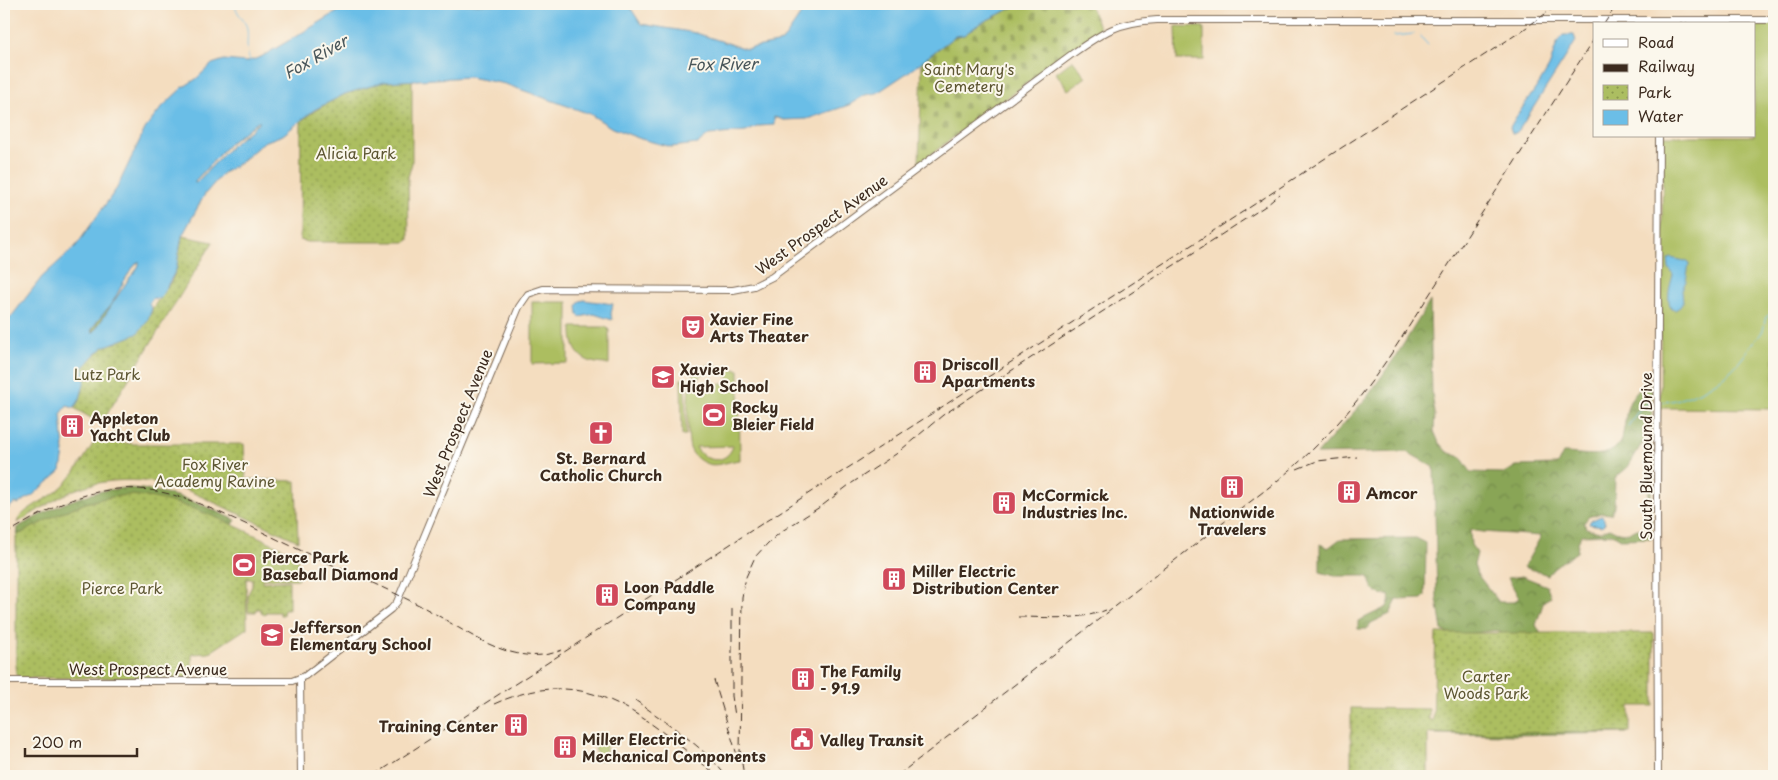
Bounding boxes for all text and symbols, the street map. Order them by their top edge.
legend [1593,22,1756,138]
water label: Fox River [278,27,354,84]
text: Road [1638,30,1674,53]
water label: Fox River [686,50,760,76]
text: Railway [1638,54,1695,77]
park label: Saint Mary's Cemetery [924,57,1015,97]
text: Park [1638,80,1672,103]
text: Water [1638,104,1683,127]
park label: Alicia Park [316,141,396,164]
street label: West Prospect Avenue [750,168,892,280]
place label: Xavier Fine Arts Theater [709,307,809,347]
theatre icon: Xavier Fine Arts Theater [680,314,706,340]
street label: West Prospect Avenue [417,345,497,501]
place label: Driscoll Apartments [942,352,1035,392]
place label: Xavier High School [680,357,769,397]
building icon: Driscoll Apartments [912,359,938,385]
park label: Lutz Park [74,362,140,385]
school or university icon: Xavier High School [650,364,676,390]
street label: South Bluemound Drive [1634,372,1657,540]
place label: Rocky Bleier Field [732,395,814,435]
sports icon: Rocky Bleier Field [701,402,727,428]
place label: Appleton Yacht Club [90,406,171,446]
building icon: Appleton Yacht Club [59,413,85,439]
church icon: St. Bernard Catholic Church [588,420,614,446]
place label: St. Bernard Catholic Church [540,446,662,486]
park label: Fox River Academy Ravine [155,452,275,492]
building icon: Nationwide Travelers [1219,474,1245,500]
building icon: Amcor [1336,479,1362,505]
place label: Amcor [1366,481,1418,504]
place label: McCormick Industries Inc. [1022,483,1128,523]
building icon: McCormick Industries Inc. [991,490,1017,516]
place label: Nationwide Travelers [1189,500,1275,540]
place label: Pierce Park Baseball Diamond [262,545,398,585]
sports icon: Pierce Park Baseball Diamond [231,552,257,578]
place label: Miller Electric Distribution Center [912,559,1059,599]
building icon: Miller Electric Distribution Center [881,566,907,592]
place label: Loon Paddle Company [624,575,715,615]
park label: Pierce Park [81,576,163,599]
building icon: Loon Paddle Company [594,582,620,608]
place label: Jefferson Elementary School [290,615,431,655]
school or university icon: Jefferson Elementary School [259,622,285,648]
street label: West Prospect Avenue [69,657,227,680]
place label: The Family - 91.9 [820,659,902,699]
park label: Carter Woods Park [1443,664,1529,704]
building icon: The Family - 91.9 [790,666,816,692]
building icon: Training Center [503,712,529,738]
place label: Training Center [379,714,498,737]
scale bar [25,725,138,757]
public building icon: Valley Transit [789,726,815,752]
place label: Miller Electric Mechanical Components [582,727,766,767]
place label: Valley Transit [820,728,924,751]
text: 200 m [32,730,82,753]
building icon: Miller Electric Mechanical Components [552,734,578,760]

